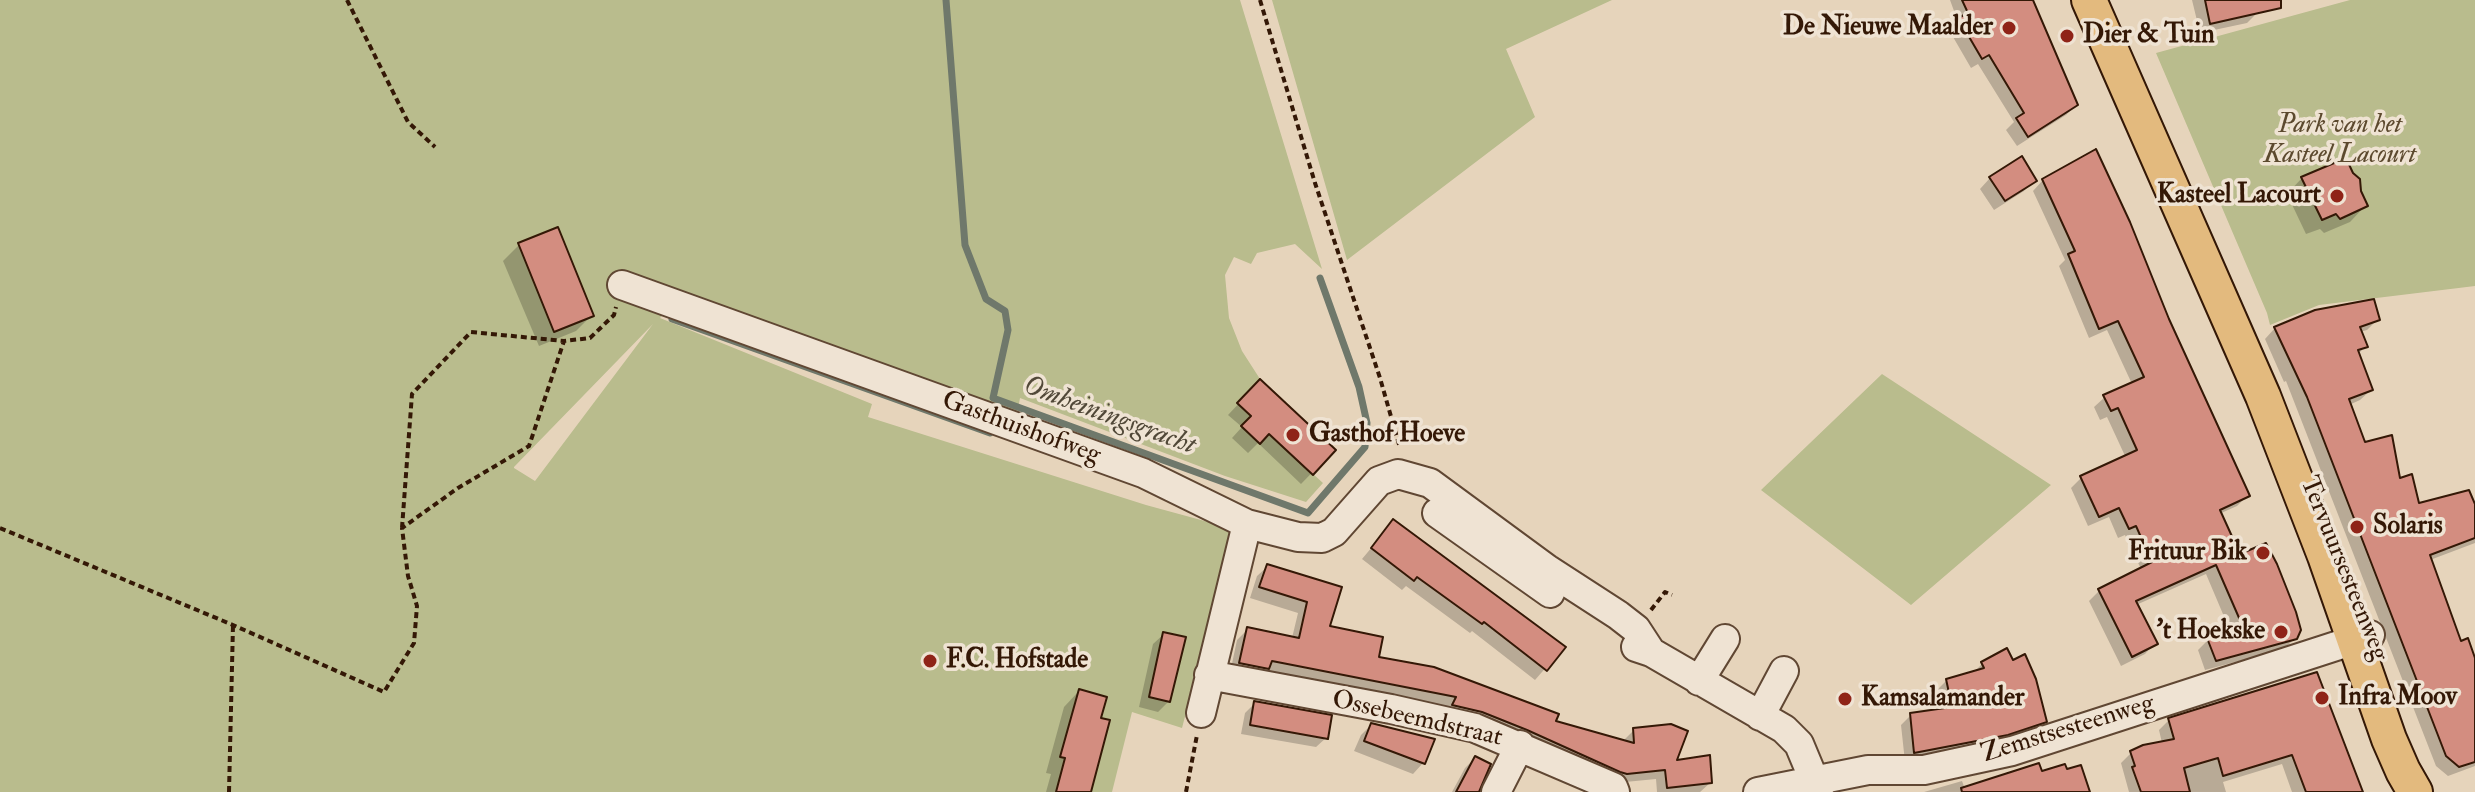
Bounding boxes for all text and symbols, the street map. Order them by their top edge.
place label: De Nieuwe Maalder [1783,12,1993,44]
marker: De Nieuwe Maalder [2000,19,2018,37]
place label: Dier & Tuin [2083,20,2215,52]
marker: Dier & Tuin [2058,27,2076,45]
park label: Park van het Kasteel Lacourt [2264,110,2416,172]
place label: Kasteel Lacourt [2157,180,2321,212]
marker: Kasteel Lacourt [2328,187,2346,205]
water label: Omheiningsgracht [1018,370,1200,464]
street label: Gasthuishofweg [937,386,1105,472]
place label: Gasthof Hoeve [1309,419,1465,451]
marker: Gasthof Hoeve [1284,426,1302,444]
street label: Tervuursesteenweg [2292,472,2394,666]
place label: Solaris [2373,511,2443,543]
marker: Solaris [2348,518,2366,536]
place label: Frituur Bik [2128,537,2247,569]
marker: Frituur Bik [2254,544,2272,562]
place label: 't Hoekske [2156,616,2265,648]
marker: 't Hoekske [2272,623,2290,641]
place label: F.C. Hofstade [946,645,1088,677]
marker: F.C. Hofstade [921,652,939,670]
place label: Infra Moov [2338,682,2457,714]
place label: Kamsalamander [1861,683,2025,715]
street label: Ossebeemdstraat [1329,685,1505,755]
street label: Zemstsesteenweg [1978,689,2158,771]
marker: Infra Moov [2313,689,2331,707]
marker: Kamsalamander [1836,690,1854,708]

